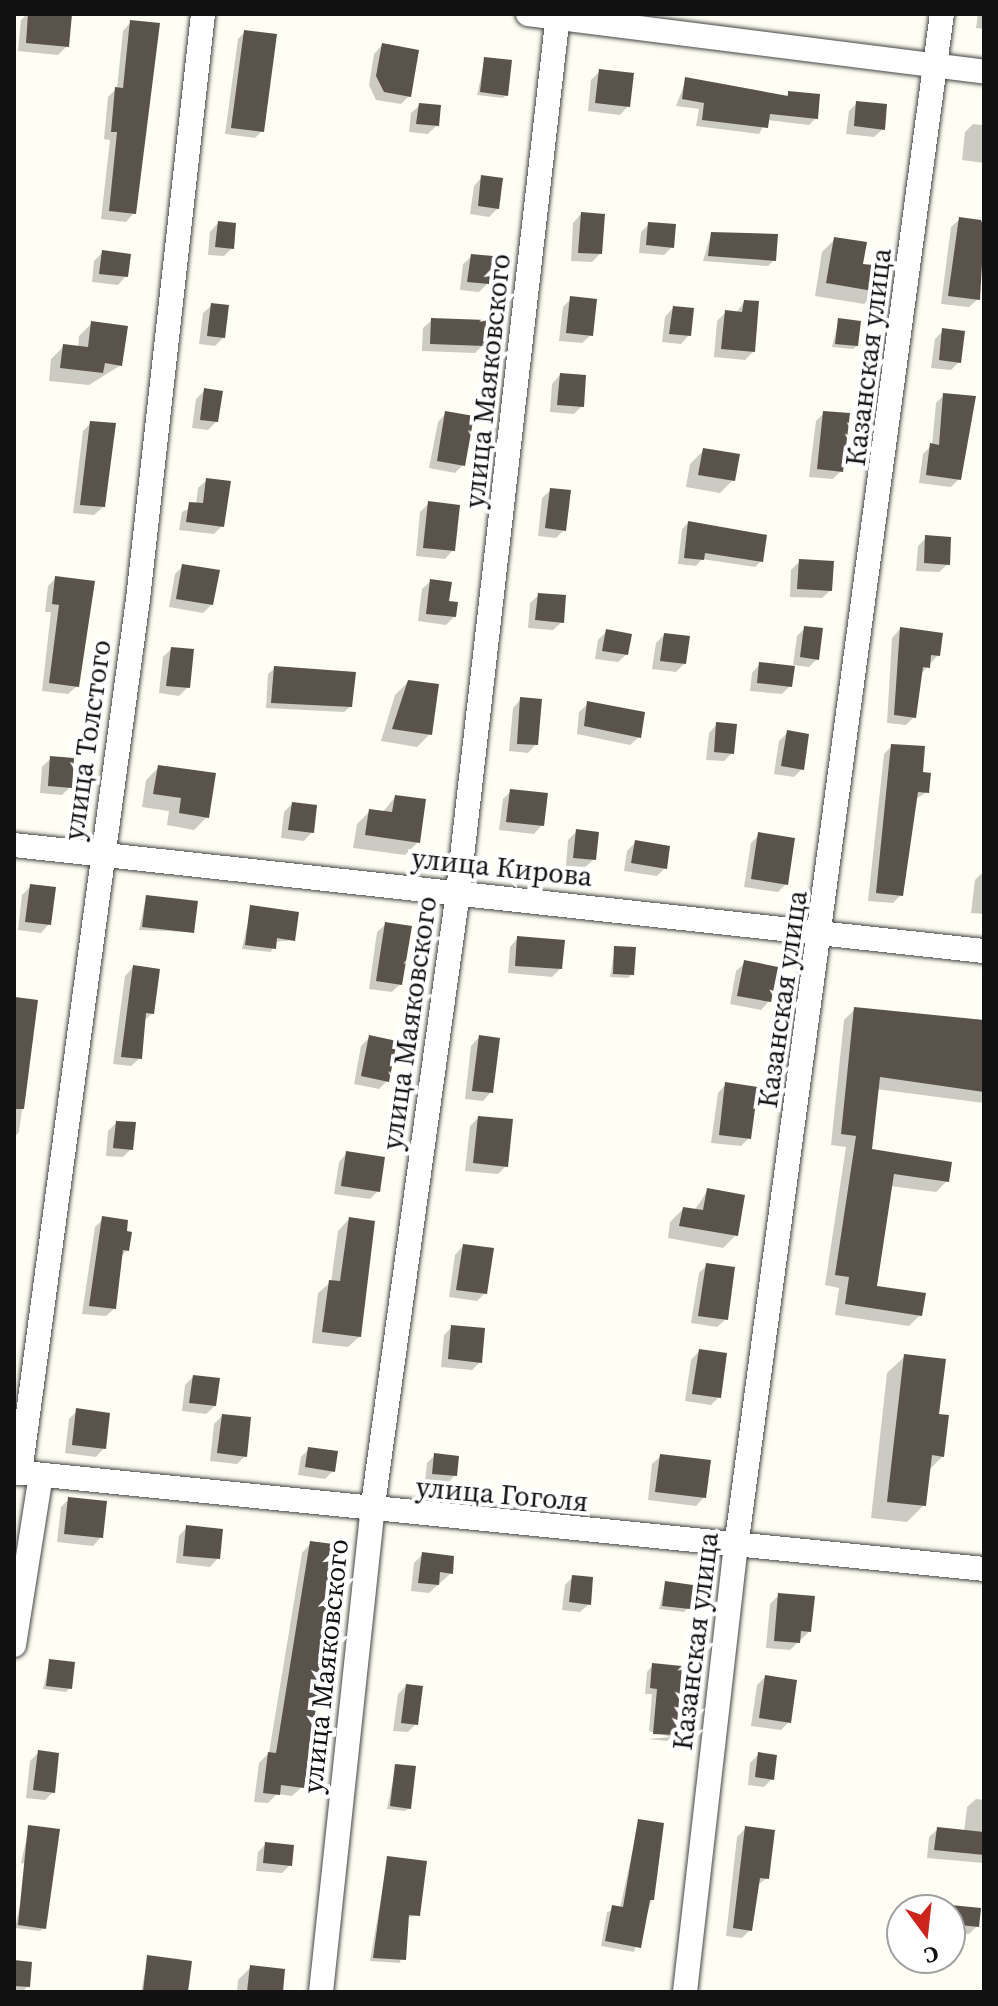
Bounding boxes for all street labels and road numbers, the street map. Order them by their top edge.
street label: Казанская улица [838,246,898,468]
street label: улица Маяковского [457,252,517,510]
street label: улица Толстого [56,637,118,843]
street label: улица Кирова [410,841,594,893]
street label: Казанская улица [750,888,814,1110]
street label: улица Маяковского [375,894,443,1152]
street label: улица Гоголя [414,1470,590,1518]
street label: Казанская улица [665,1530,725,1752]
street label: улица Маяковского [295,1537,355,1795]

